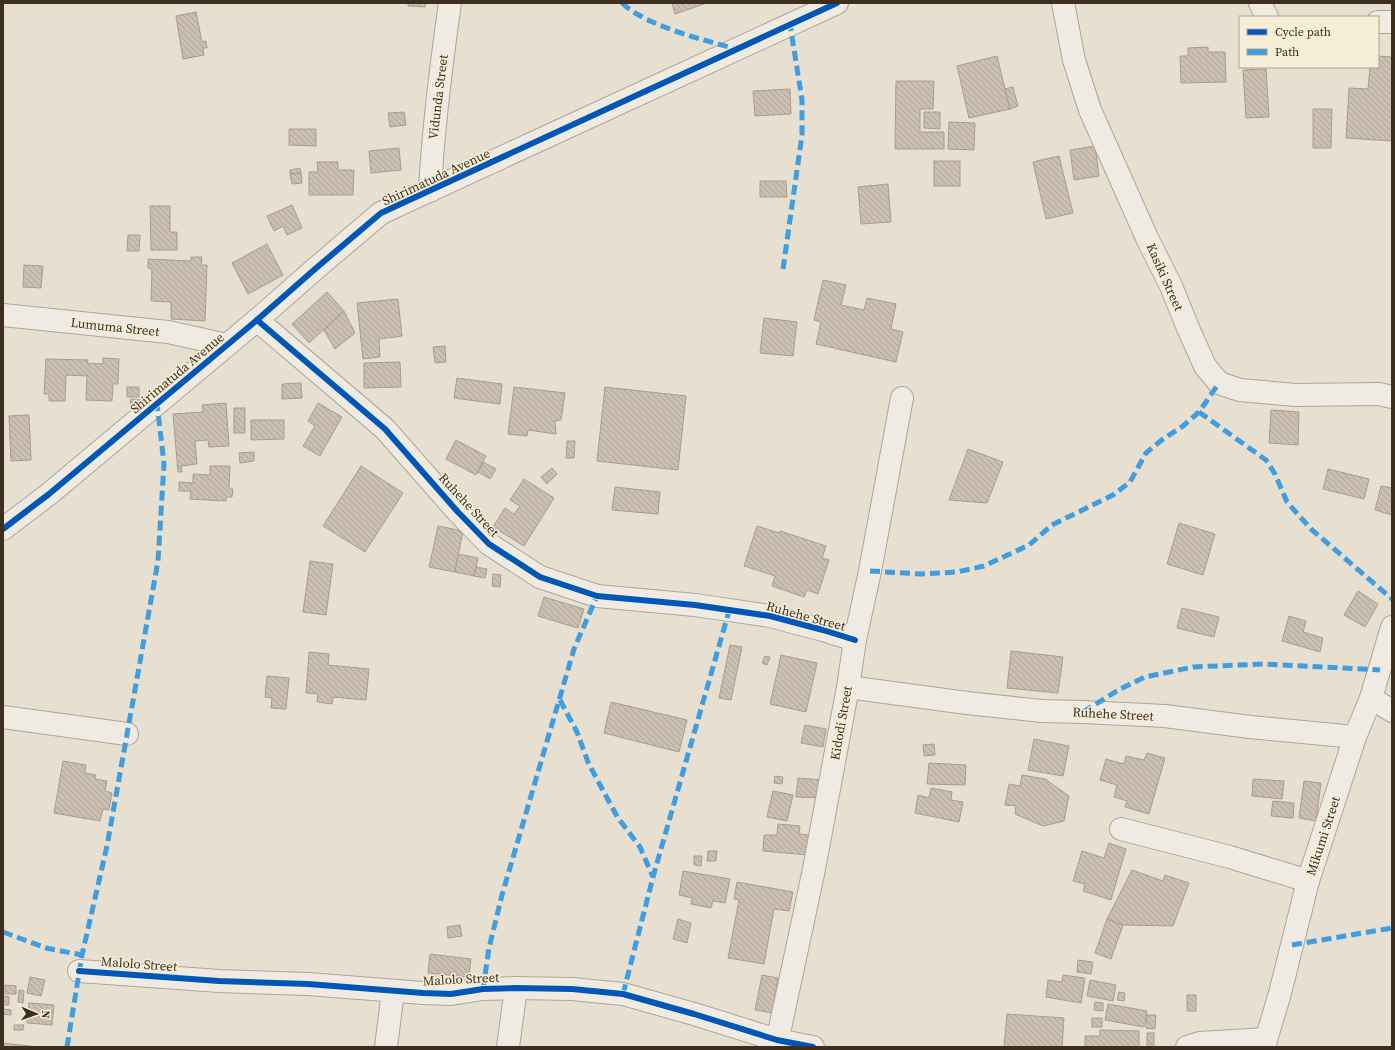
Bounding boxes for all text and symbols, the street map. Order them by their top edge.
legend [1239,16,1379,68]
text: Cycle path [1275,24,1331,40]
text: Path [1275,44,1299,60]
street label: Vidunda Street [424,53,452,140]
street label: Shirimatuda Avenue [379,144,493,209]
street label: Kasiki Street [1143,241,1188,314]
street label: Lumuma Street [70,314,161,340]
street label: Shirimatuda Avenue [127,329,228,417]
street label: Ruhehe Street [435,469,503,541]
street label: Ruhehe Street [765,597,848,635]
street label: Kidodi Street [826,684,856,761]
street label: Ruhehe Street [1072,703,1155,725]
street label: Mikumi Street [1302,793,1344,878]
street label: Malolo Street [100,953,179,975]
street label: Malolo Street [422,968,500,989]
north arrow [16,994,56,1034]
text: N [38,1010,53,1019]

